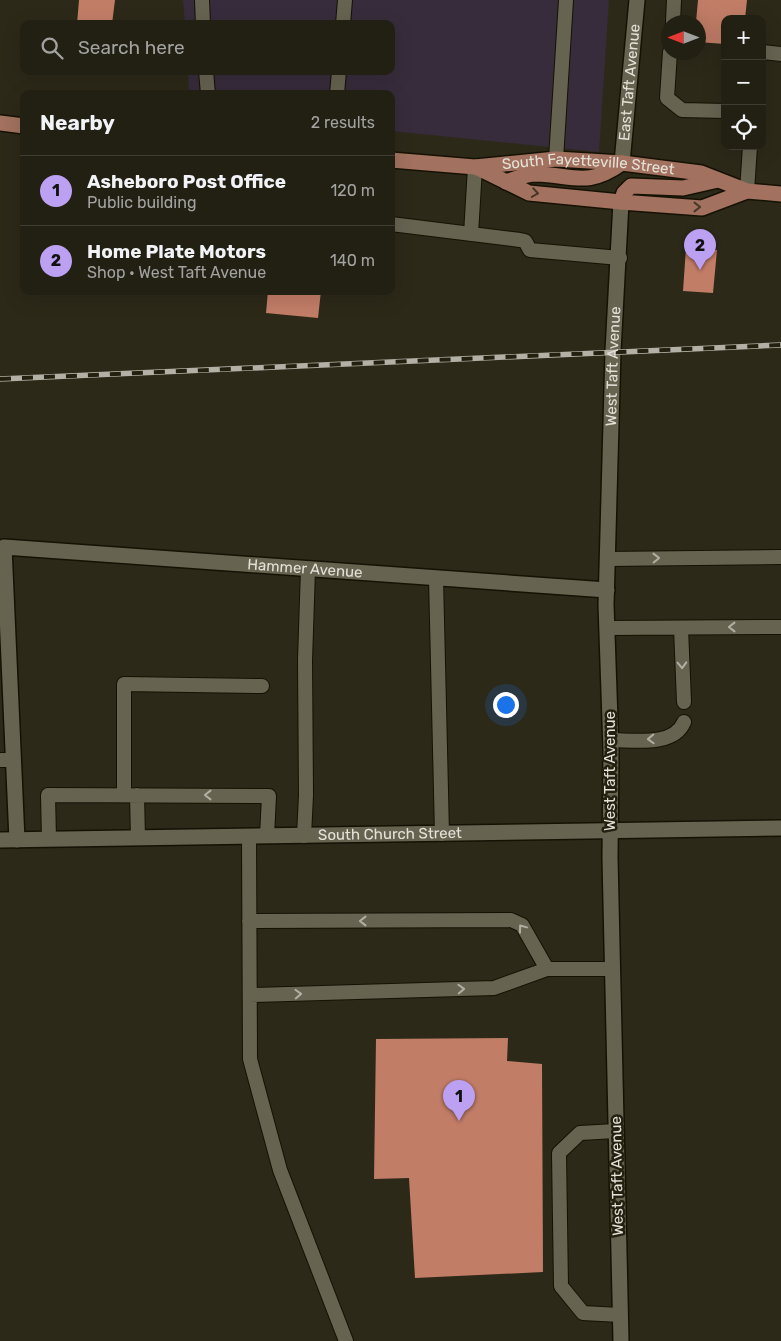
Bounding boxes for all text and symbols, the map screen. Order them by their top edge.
north arrow [661,15,706,60]
map controls [721,15,766,150]
button: + [721,15,766,60]
search box [20,20,395,75]
street label: East Taft Avenue [615,23,644,142]
icon: search [38,34,66,62]
text: Search here [78,36,185,59]
button: − [721,60,766,105]
button: locate [721,105,766,150]
text: Nearby [40,110,115,135]
text: 2 results [311,113,375,132]
street label: South Fayetteville Street [501,150,676,179]
text: Asheboro Post Office [87,170,286,193]
text: 1 [52,181,60,200]
text: 120 m [330,181,375,200]
one-way arrow [531,188,540,198]
text: Public building [87,193,197,212]
one-way arrow [694,202,701,212]
pin: 2 [684,229,716,270]
text: Home Plate Motors [87,240,266,263]
text: 2 [51,251,61,270]
text: 140 m [330,251,375,270]
text: Shop · West Taft Avenue [87,263,266,282]
street label: West Taft Avenue [602,306,624,427]
one-way arrow [652,553,660,563]
street label: Hammer Avenue [247,555,363,582]
one-way arrow [728,622,736,632]
one-way arrow [677,661,687,669]
your location [493,692,519,718]
street label: West Taft Avenue [601,711,619,831]
one-way arrow [647,733,655,744]
one-way arrow [203,790,211,800]
street label: South Church Street [318,824,462,844]
one-way arrow [359,916,366,926]
one-way arrow [519,924,528,934]
one-way arrow [458,984,465,994]
one-way arrow [295,988,303,999]
pin: 1 [443,1080,475,1121]
street label: West Taft Avenue [607,1116,627,1236]

